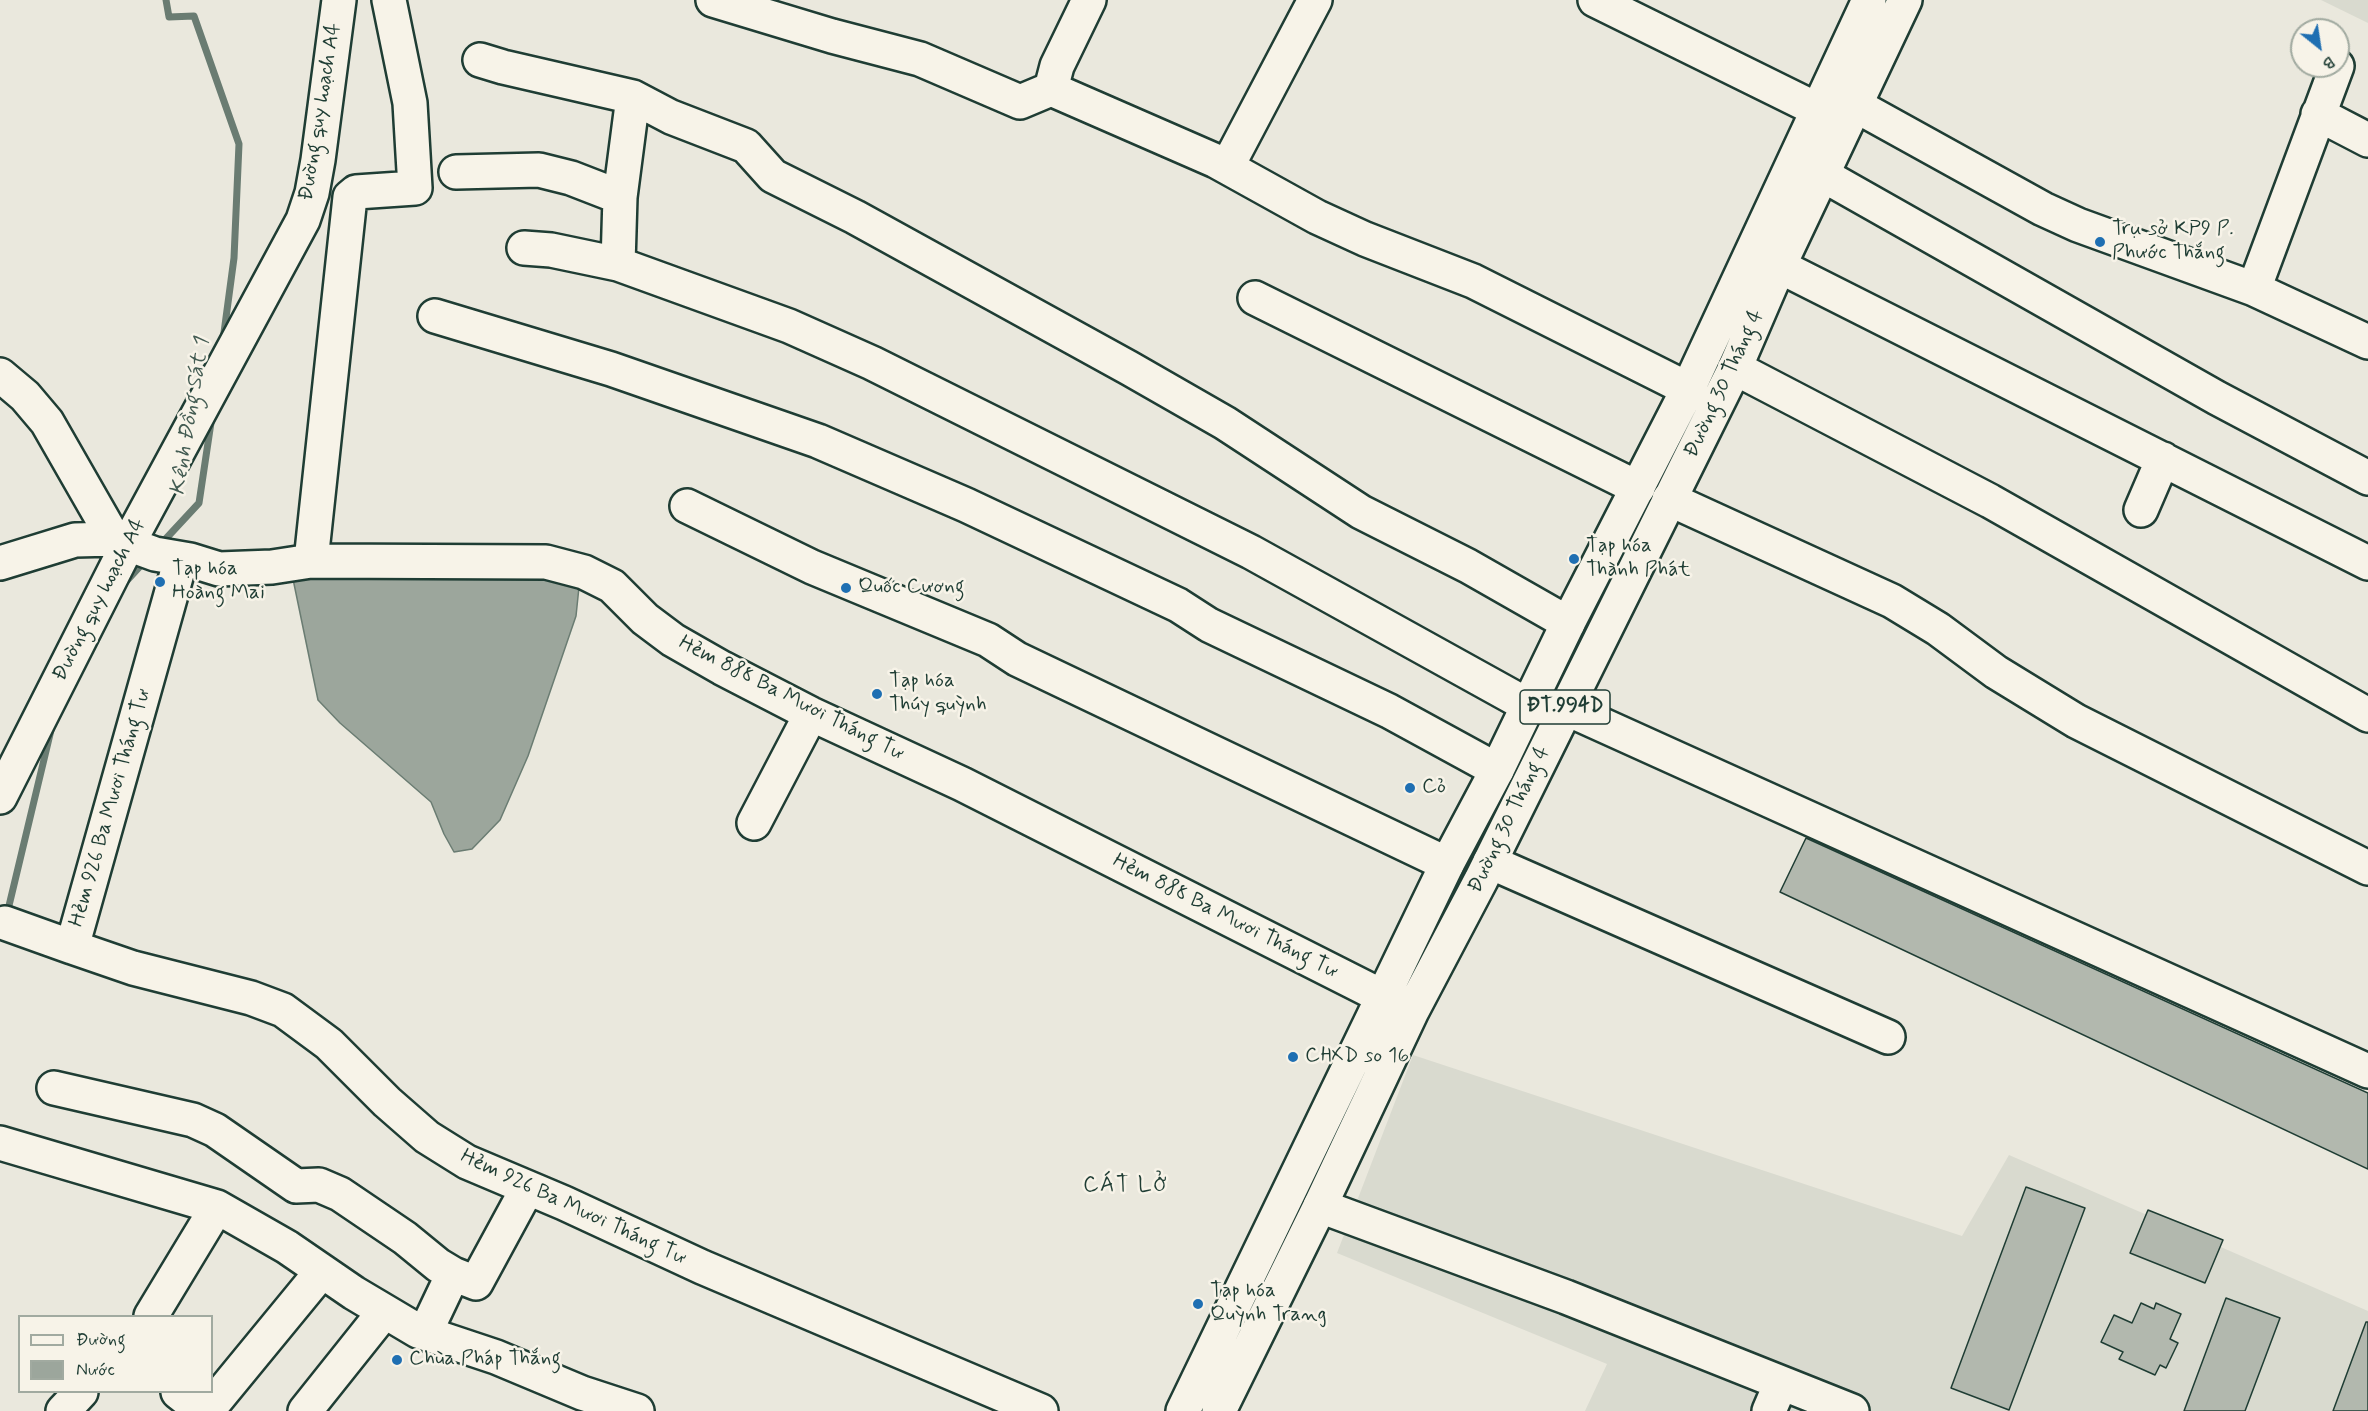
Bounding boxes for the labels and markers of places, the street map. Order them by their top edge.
place label: Trụ sở KP9 P. Phước Thắng [2112,217,2234,267]
marker: Trụ sở KP9 P. Phước Thắng [2093,235,2107,249]
place label: Tạp hóa Thành Phát [1586,534,1690,584]
marker: Tạp hóa Thành Phát [1567,552,1581,566]
place label: Tạp hóa Hoàng Mai [172,557,265,607]
marker: Tạp hóa Hoàng Mai [153,575,167,589]
place label: Quốc Cương [858,575,965,601]
marker: Quốc Cương [839,581,853,595]
place label: Tạp hóa Thúy quỳnh [889,669,987,719]
marker: Tạp hóa Thúy quỳnh [870,687,884,701]
place label: Cỏ [1422,775,1446,801]
marker: Cỏ [1403,781,1417,795]
place label: CHXD so 16 [1305,1044,1409,1070]
marker: CHXD so 16 [1286,1050,1300,1064]
place label: Tạp hóa Quỳnh Trang [1210,1279,1327,1329]
marker: Tạp hóa Quỳnh Trang [1191,1297,1205,1311]
place label: Chùa Pháp Thắng [409,1347,561,1373]
marker: Chùa Pháp Thắng [390,1353,404,1367]

